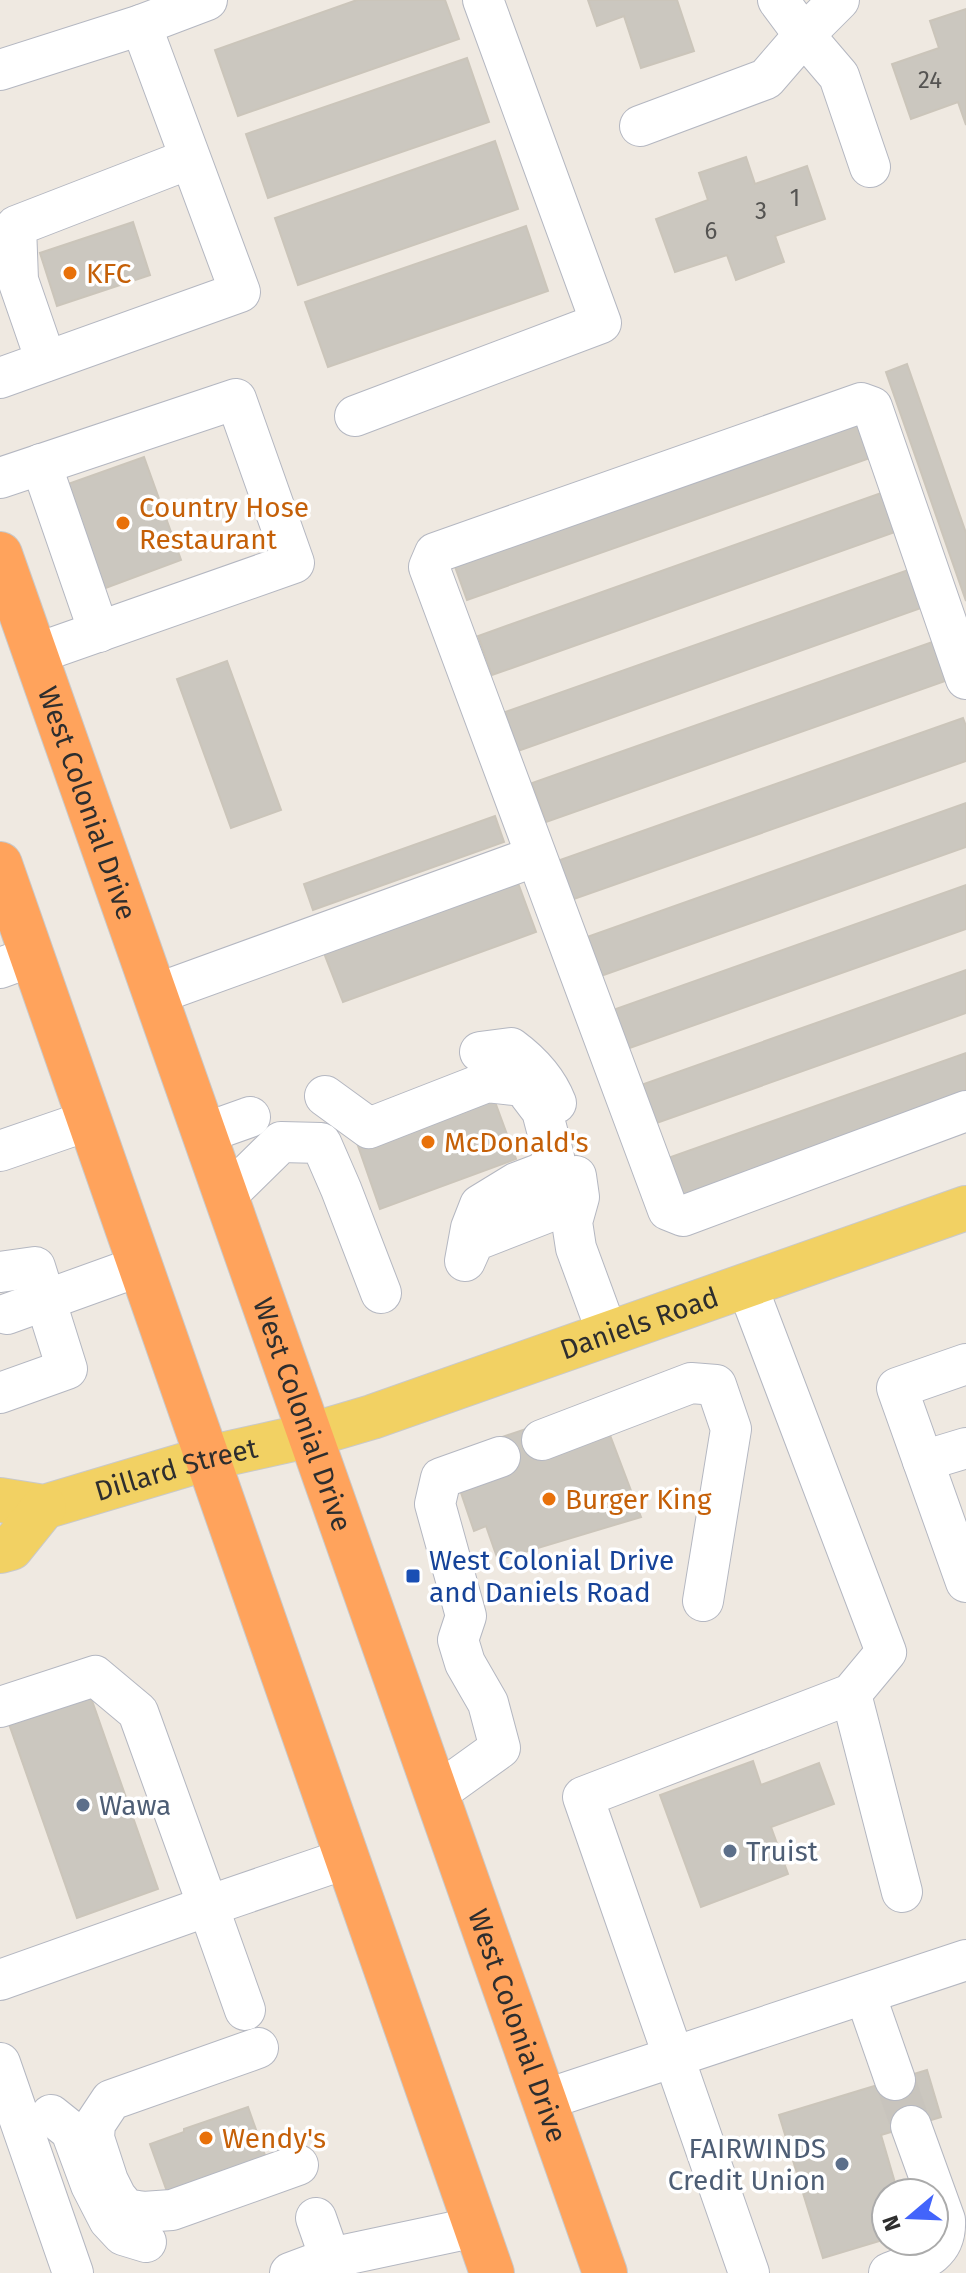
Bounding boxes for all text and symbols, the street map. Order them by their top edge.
house number: 24 [918,66,942,94]
house number: 1 [790,184,800,212]
house number: 3 [755,197,767,225]
house number: 6 [705,217,717,245]
place label: KFC [86,257,132,290]
marker: KFC [61,264,79,282]
place label: Country Hose Restaurant [139,491,309,556]
marker: Country Hose Restaurant [114,514,132,532]
street label: West Colonial Drive [31,682,144,924]
place label: McDonald's [444,1126,589,1159]
marker: McDonald's [419,1133,437,1151]
street label: Daniels Road [555,1280,723,1366]
street label: West Colonial Drive [246,1293,359,1535]
street label: Dillard Street [91,1431,261,1507]
place label: Burger King [565,1483,712,1516]
marker: Burger King [540,1490,558,1508]
place label: West Colonial Drive and Daniels Road [429,1544,674,1609]
marker: West Colonial Drive and Daniels Road [404,1567,422,1585]
place label: Wawa [99,1789,171,1822]
marker: Wawa [74,1796,92,1814]
place label: Truist [746,1835,819,1868]
marker: Truist [721,1842,739,1860]
street label: West Colonial Drive [462,1904,574,2147]
place label: Wendy's [222,2122,326,2155]
marker: Wendy's [197,2129,215,2147]
place label: FAIRWINDS Credit Union [668,2132,826,2197]
marker: FAIRWINDS Credit Union [833,2155,851,2173]
north arrow [870,2177,950,2257]
text: N [876,2212,907,2235]

